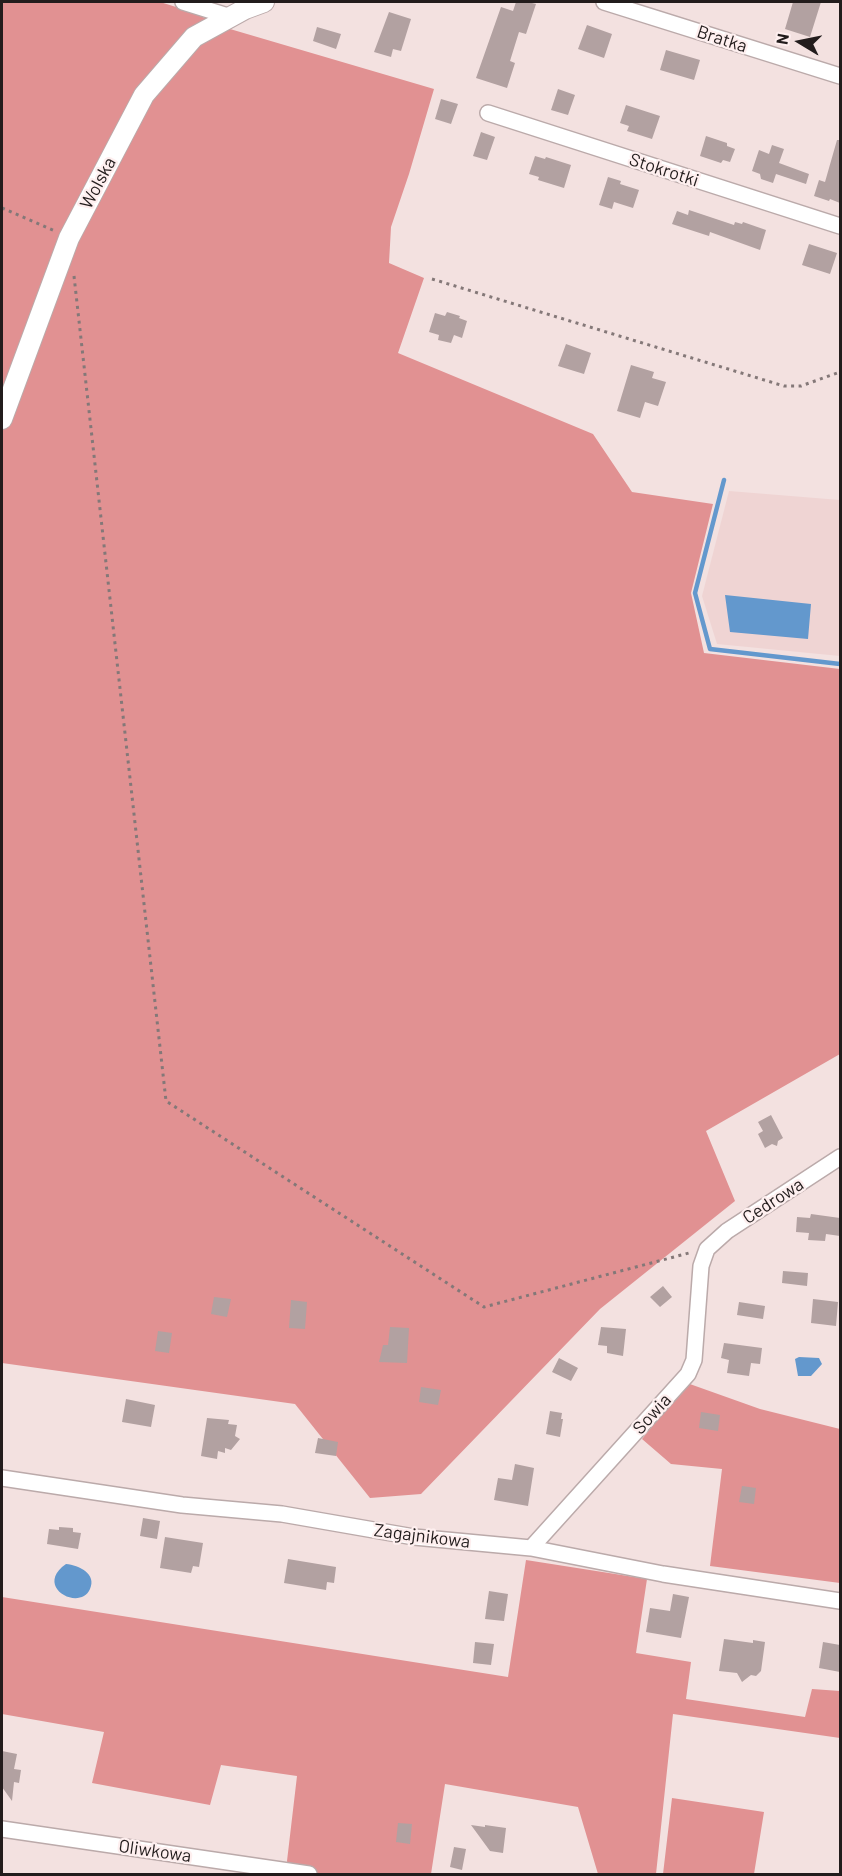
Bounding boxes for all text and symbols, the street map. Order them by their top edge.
north arrow [770,12,830,72]
street label: Bratka [694,21,750,57]
text: N [772,32,792,46]
street label: Stokrotki [626,149,702,191]
street label: Wolska [75,153,121,213]
street label: Cedrowa [739,1173,807,1229]
street label: Sowia [628,1389,676,1439]
street label: Zagajnikowa [373,1519,471,1553]
street label: Oliwkowa [117,1835,193,1867]

